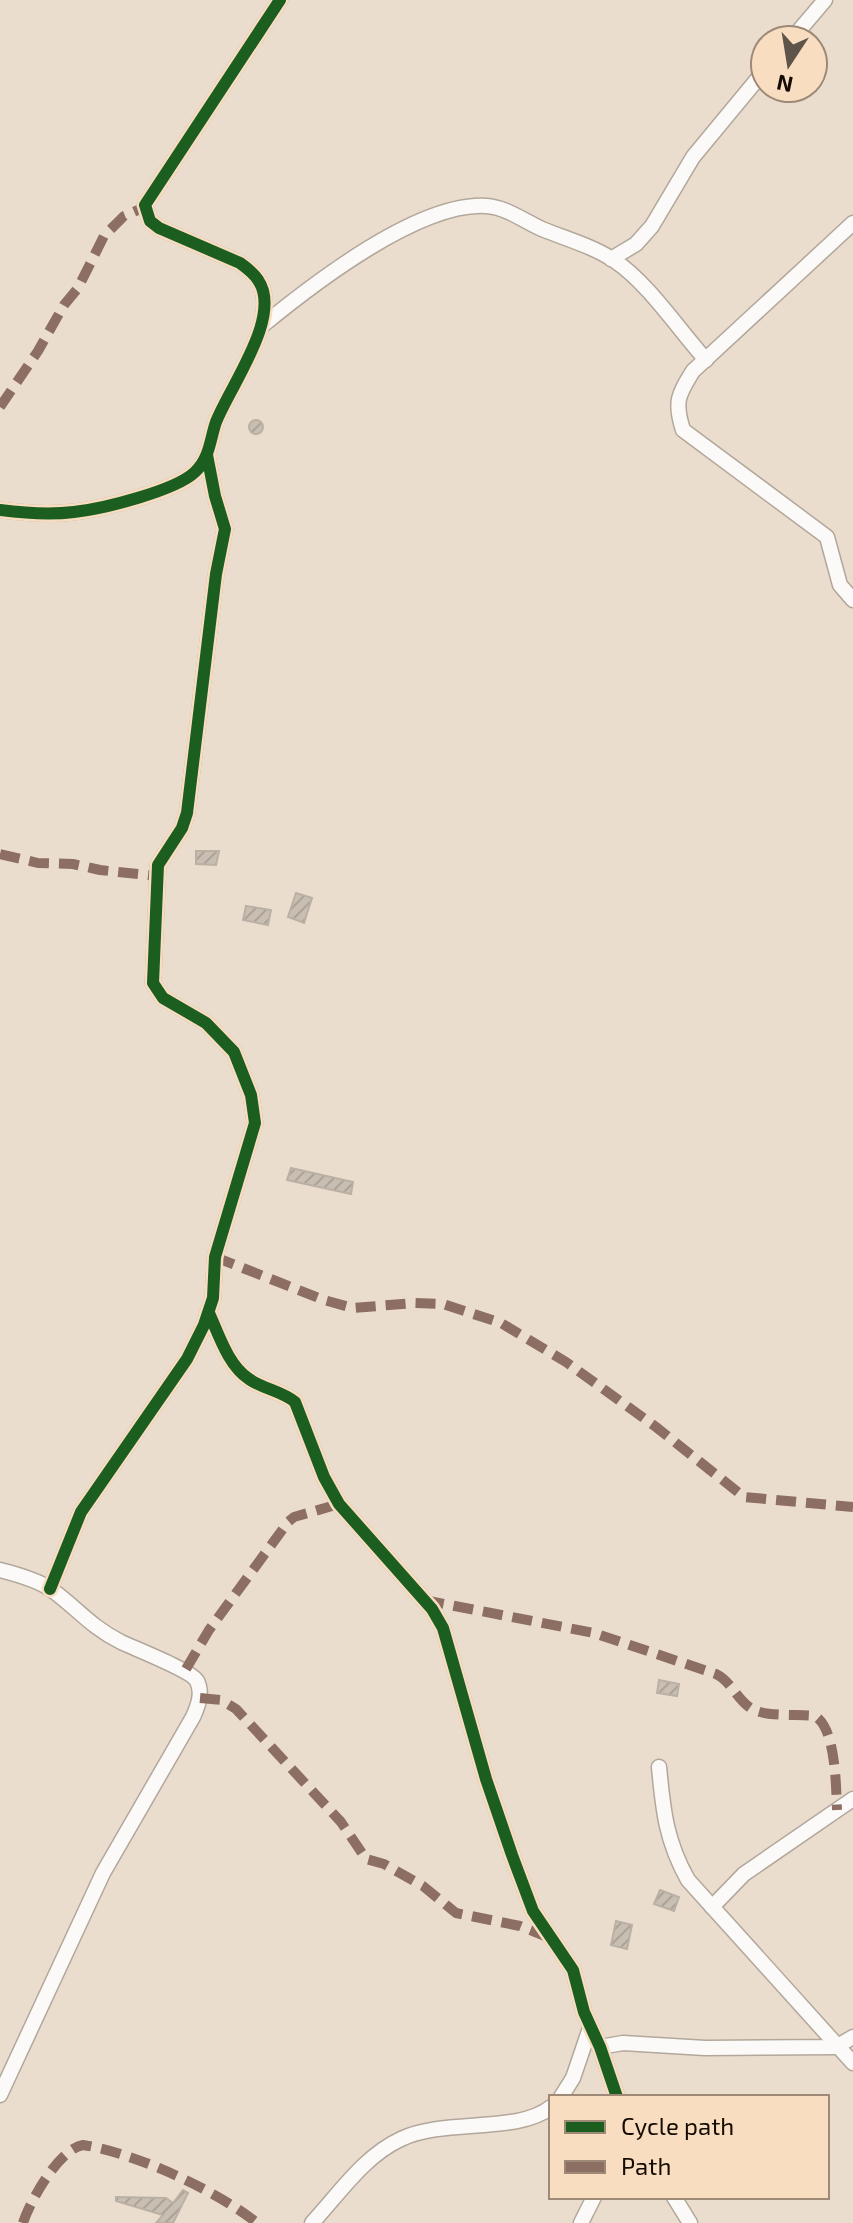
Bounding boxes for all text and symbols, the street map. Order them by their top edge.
north arrow [749,24,829,104]
text: N [774,70,795,99]
legend [549,2095,829,2199]
text: Cycle path [621,2111,734,2140]
text: Path [621,2151,671,2180]

